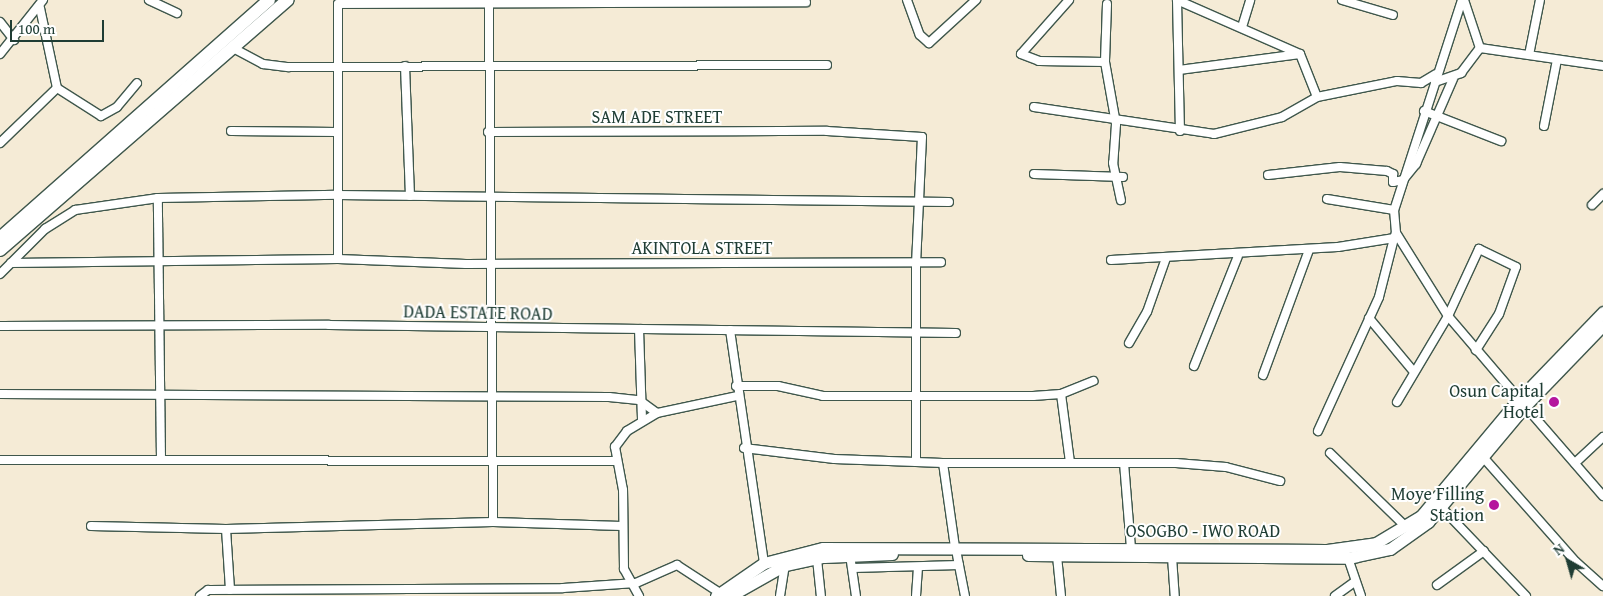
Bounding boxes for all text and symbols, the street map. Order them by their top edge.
scale bar [12,10,106,42]
text: 100 m [18,18,55,39]
street label: SAM ADE STREET [592,106,722,128]
street label: AKINTOLA STREET [631,237,773,259]
street label: DADA ESTATE ROAD [403,301,553,325]
place label: Osun Capital Hotel [1449,381,1544,424]
marker: Osun Capital Hotel [1548,396,1560,408]
place label: Moye Filling Station [1391,484,1484,526]
marker: Moye Filling Station [1488,499,1500,511]
street label: OSOGBO - IWO ROAD [1126,520,1280,542]
north arrow [1543,536,1593,586]
text: N [1549,538,1569,560]

